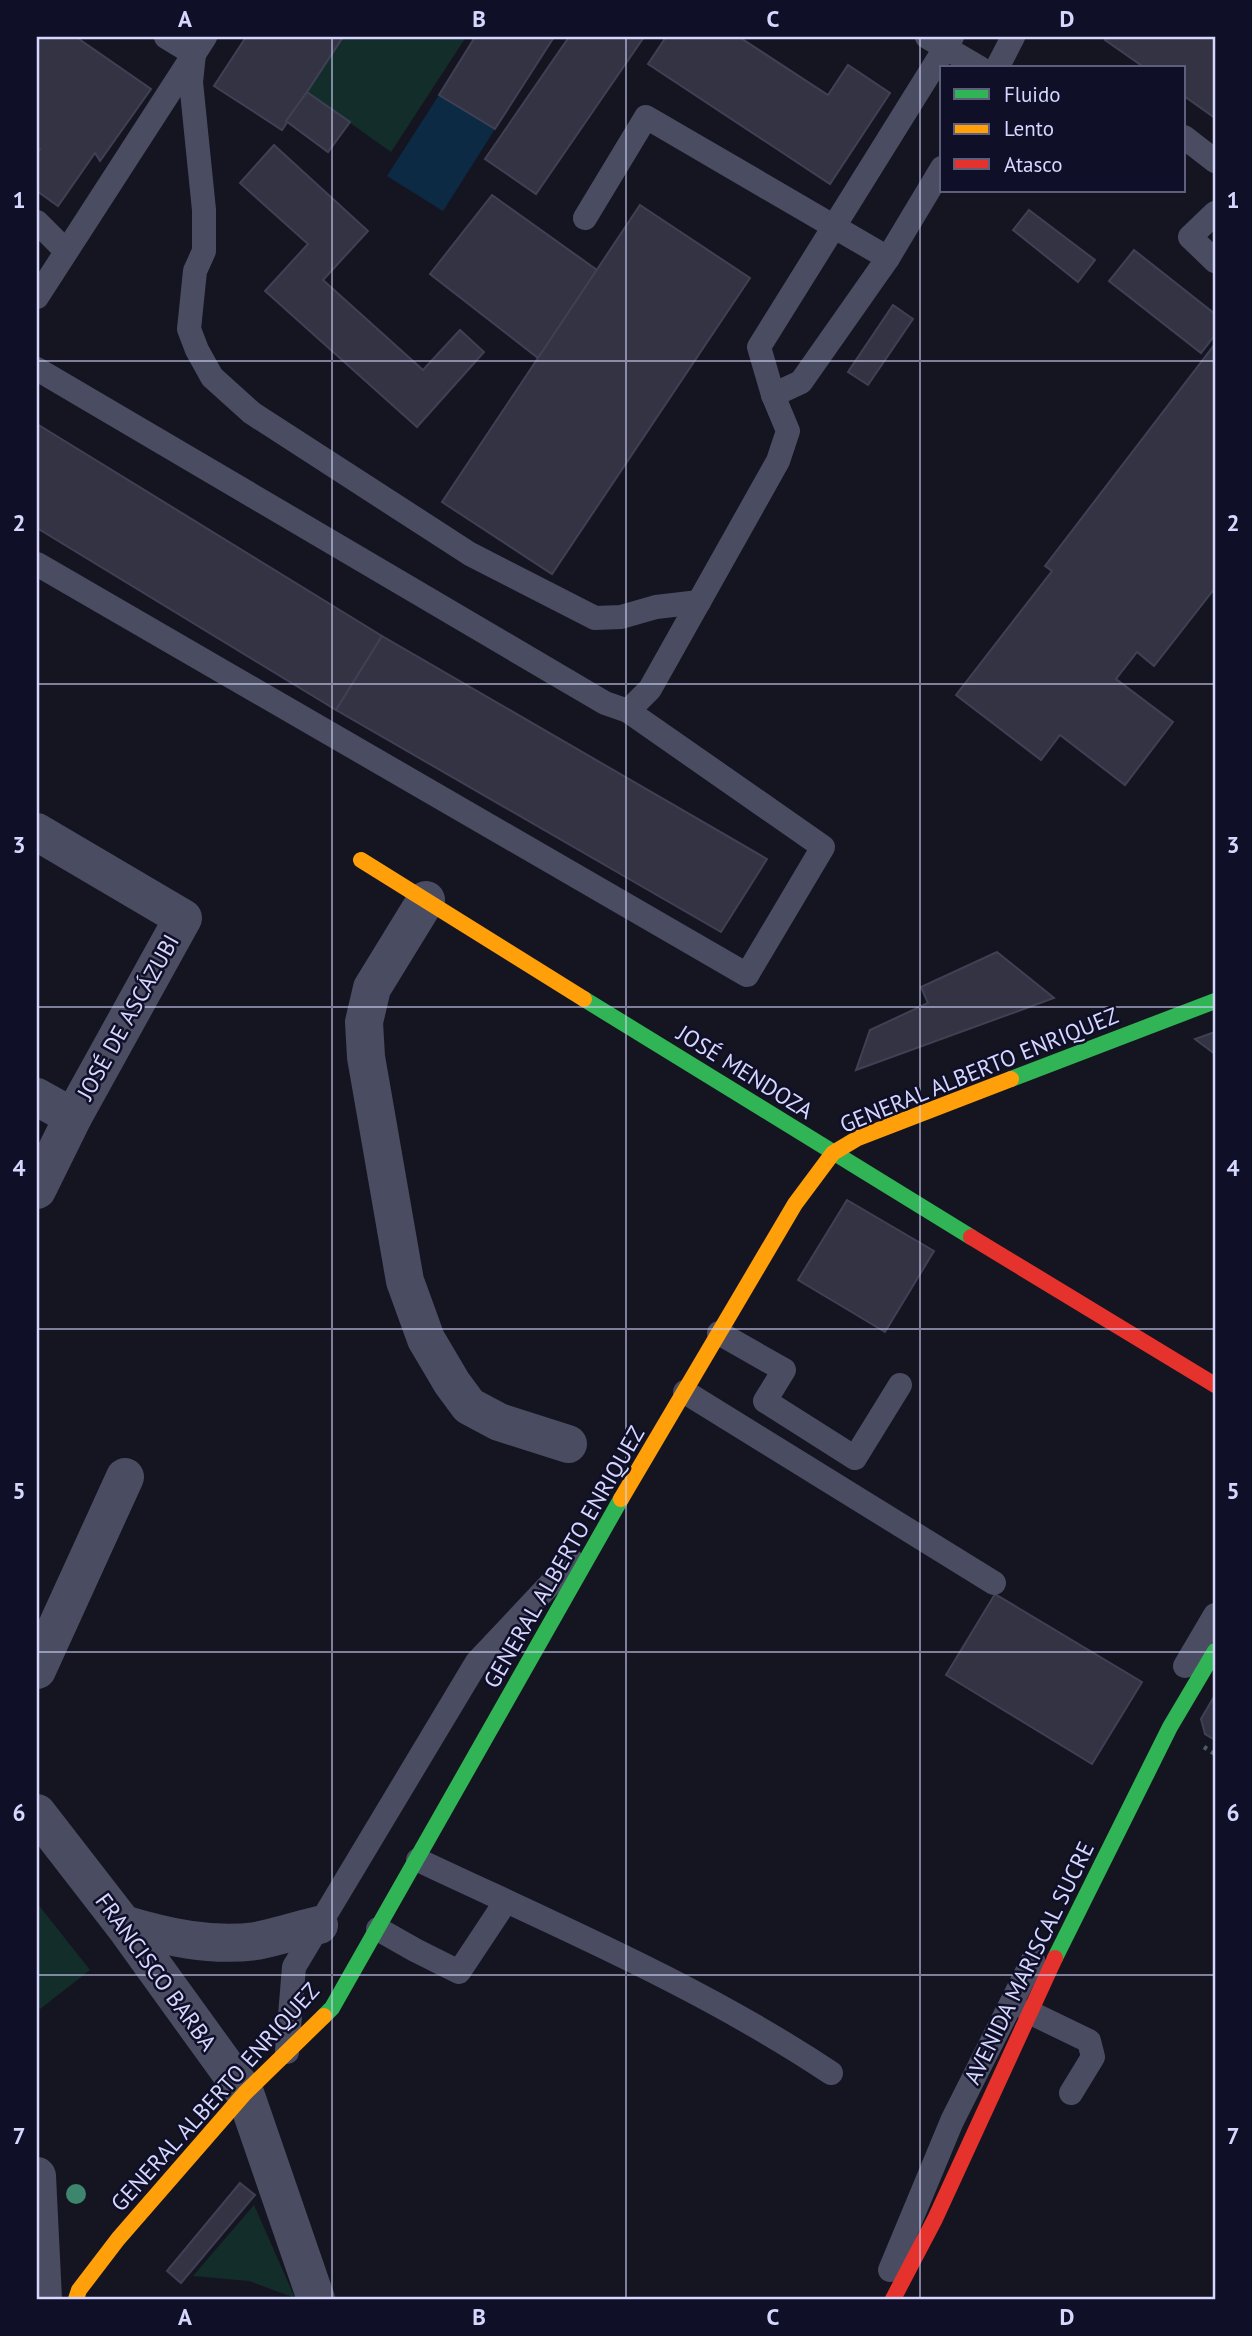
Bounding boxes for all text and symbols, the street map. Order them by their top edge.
text: A [178,4,192,33]
text: B [472,4,486,33]
text: C [767,4,780,33]
text: D [1060,4,1074,33]
legend [940,66,1186,192]
text: Fluido [1004,81,1061,108]
text: Lento [1004,115,1054,142]
text: Atasco [1004,151,1063,178]
text: 1 [12,185,26,214]
text: 1 [1226,185,1240,214]
text: 2 [12,508,26,537]
text: 2 [1226,508,1240,537]
text: 3 [12,830,26,859]
text: 3 [1226,830,1240,859]
street label: JOSÉ DE ASCÁZUBI [70,929,185,1105]
street label: GENERAL ALBERTO ENRIQUEZ [835,1000,1122,1139]
street label: JOSÉ MENDOZA [671,1018,819,1125]
text: 4 [12,1153,26,1182]
text: 4 [1226,1153,1240,1182]
street label: GENERAL ALBERTO ENRIQUEZ [477,1421,651,1693]
text: 5 [12,1476,26,1505]
text: 5 [1226,1476,1240,1505]
text: 6 [12,1798,26,1827]
text: 6 [1226,1798,1240,1827]
street label: AVENIDA MARISCAL SUCRE [957,1837,1100,2089]
street label: FRANCISCO BARBA [89,1887,224,2057]
street label: GENERAL ALBERTO ENRIQUEZ [104,1976,325,2217]
text: 7 [12,2121,26,2150]
text: 7 [1226,2121,1240,2150]
text: A [178,2302,192,2331]
text: B [472,2302,486,2331]
text: C [767,2302,780,2331]
text: D [1060,2302,1074,2331]

